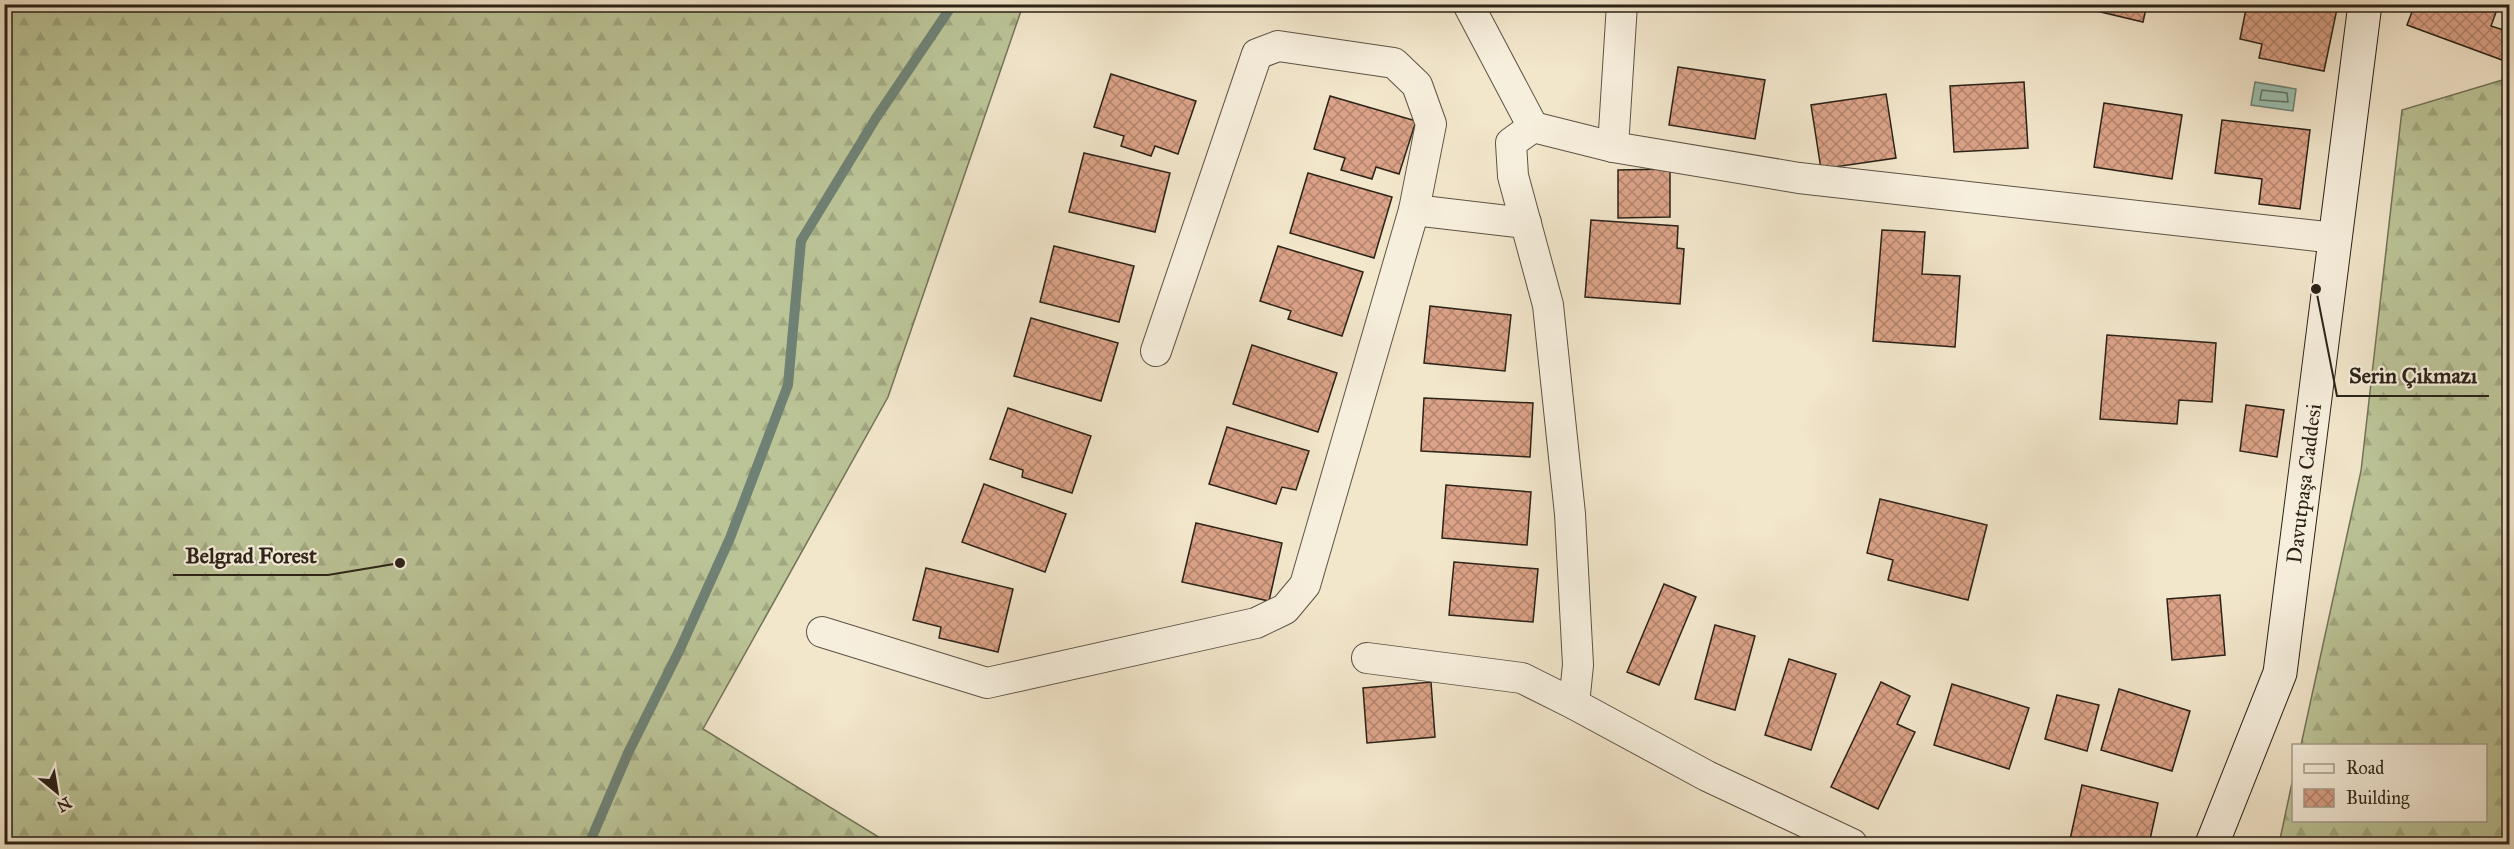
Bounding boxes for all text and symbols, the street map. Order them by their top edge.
callout: Serin Çıkmazı [2337,356,2489,396]
text: Serin Çıkmazı [2349,362,2478,389]
street label: Davutpaşa Caddesi [2281,402,2327,565]
callout: Belgrad Forest [173,535,328,575]
text: Belgrad Forest [185,542,317,569]
legend [2292,744,2487,822]
text: Road [2346,757,2384,779]
north arrow [27,762,87,822]
text: Building [2346,787,2410,810]
text: N [53,793,75,816]

